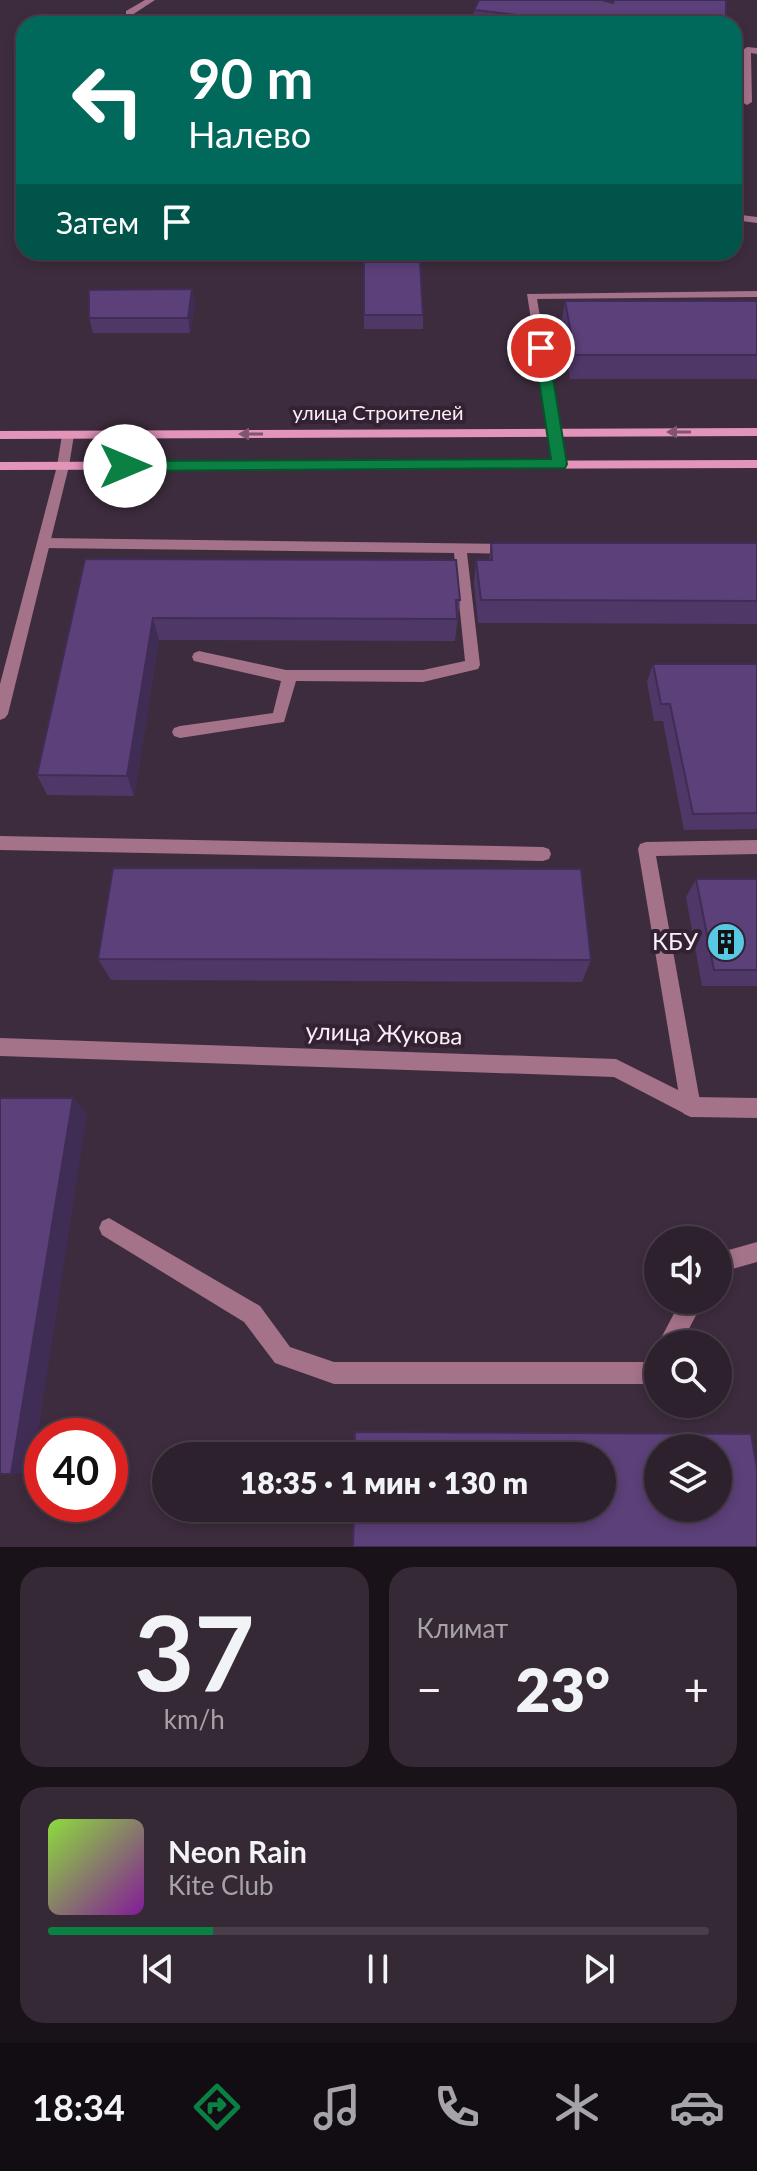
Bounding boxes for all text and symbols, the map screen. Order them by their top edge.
text: 90 m [188,44,313,111]
icon: left [56,48,160,152]
text: Налево [188,112,311,156]
icon: arrive [155,200,199,244]
text: Затем [56,204,139,240]
pin [507,314,575,382]
icon: arrive [519,326,563,370]
street label: улица Строителей [293,400,463,424]
position arrow [83,424,167,508]
one-way arrow [666,426,691,438]
one-way arrow [238,428,263,440]
building icon: КБУ [705,921,747,963]
place label: КБУ [652,926,699,955]
street label: улица Жукова [305,1015,463,1050]
map controls [644,1226,732,1522]
button: sound [644,1226,732,1314]
button: search [644,1330,732,1418]
speed limit sign: 40 [24,1418,128,1522]
button: layers [644,1434,732,1522]
text: 18:35 · 1 мин · 130 m [240,1464,528,1500]
text: 37 [134,1588,255,1713]
text: Климат [417,1612,508,1644]
text: 23° [515,1653,610,1725]
text: − [417,1663,442,1715]
text: + [683,1663,709,1715]
text: km/h [164,1703,225,1735]
text: Neon Rain [168,1833,307,1869]
text: Kite Club [168,1869,274,1901]
icon: previous [136,1947,180,1991]
icon: pause [356,1947,400,1991]
icon: next [577,1947,621,1991]
icon: directions [189,2079,245,2135]
icon: music [309,2079,365,2135]
icon: phone [429,2079,485,2135]
icon: climate [549,2079,605,2135]
icon: car [669,2079,725,2135]
text: 18:34 [32,2085,125,2129]

